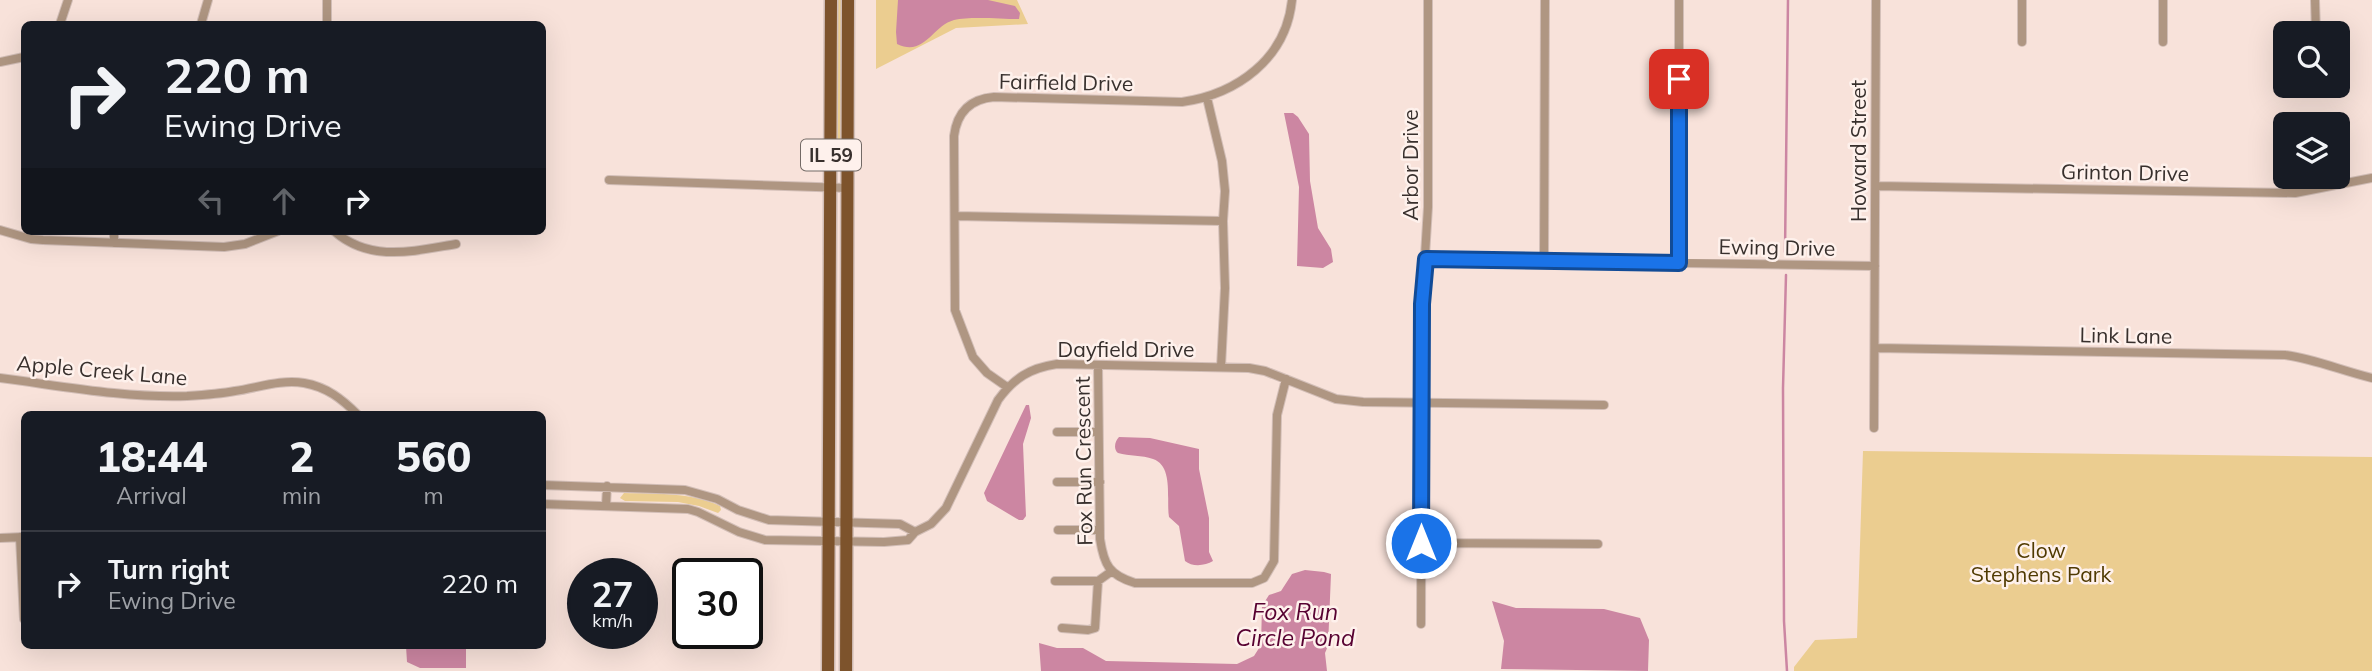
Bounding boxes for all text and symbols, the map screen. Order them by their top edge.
map controls [2273,21,2350,189]
button: search [2273,21,2350,98]
text: 220 m [164,44,310,105]
icon: right [49,49,140,140]
pin [1649,49,1709,109]
icon: arrive [1660,60,1698,98]
street label: Fairfield Drive [999,68,1133,96]
street label: Howard Street [1845,80,1871,222]
text: Ewing Drive [164,105,342,145]
street label: Arbor Drive [1397,109,1423,221]
button: layers [2273,112,2350,189]
road number: IL 59 [801,140,861,170]
street label: Grinton Drive [2061,158,2189,186]
icon: left [192,182,230,220]
icon: ahead [265,182,303,220]
icon: right [338,182,376,220]
street label: Ewing Drive [1718,233,1836,261]
street label: Link Lane [2079,321,2173,349]
street label: Dayfield Drive [1058,336,1194,362]
street label: Apple Creek Lane [16,350,188,390]
street label: Fox Run Crescent [1069,376,1097,546]
text: 18:44 [96,430,207,483]
text: 2 [289,430,314,483]
text: 560 [396,430,471,483]
text: Arrival [116,481,187,510]
text: min [282,481,321,510]
text: m [423,481,444,510]
position arrow [1384,506,1458,580]
park label: Clow Stephens Park [1971,537,2111,587]
text: Turn right [108,553,229,586]
speed limit sign: 30 [672,558,763,649]
icon: right [49,565,87,603]
text: 220 m [442,567,518,600]
text: 27 [591,572,634,616]
text: Ewing Drive [108,586,236,615]
water label: Fox Run Circle Pond [1235,597,1355,652]
text: km/h [592,609,633,632]

